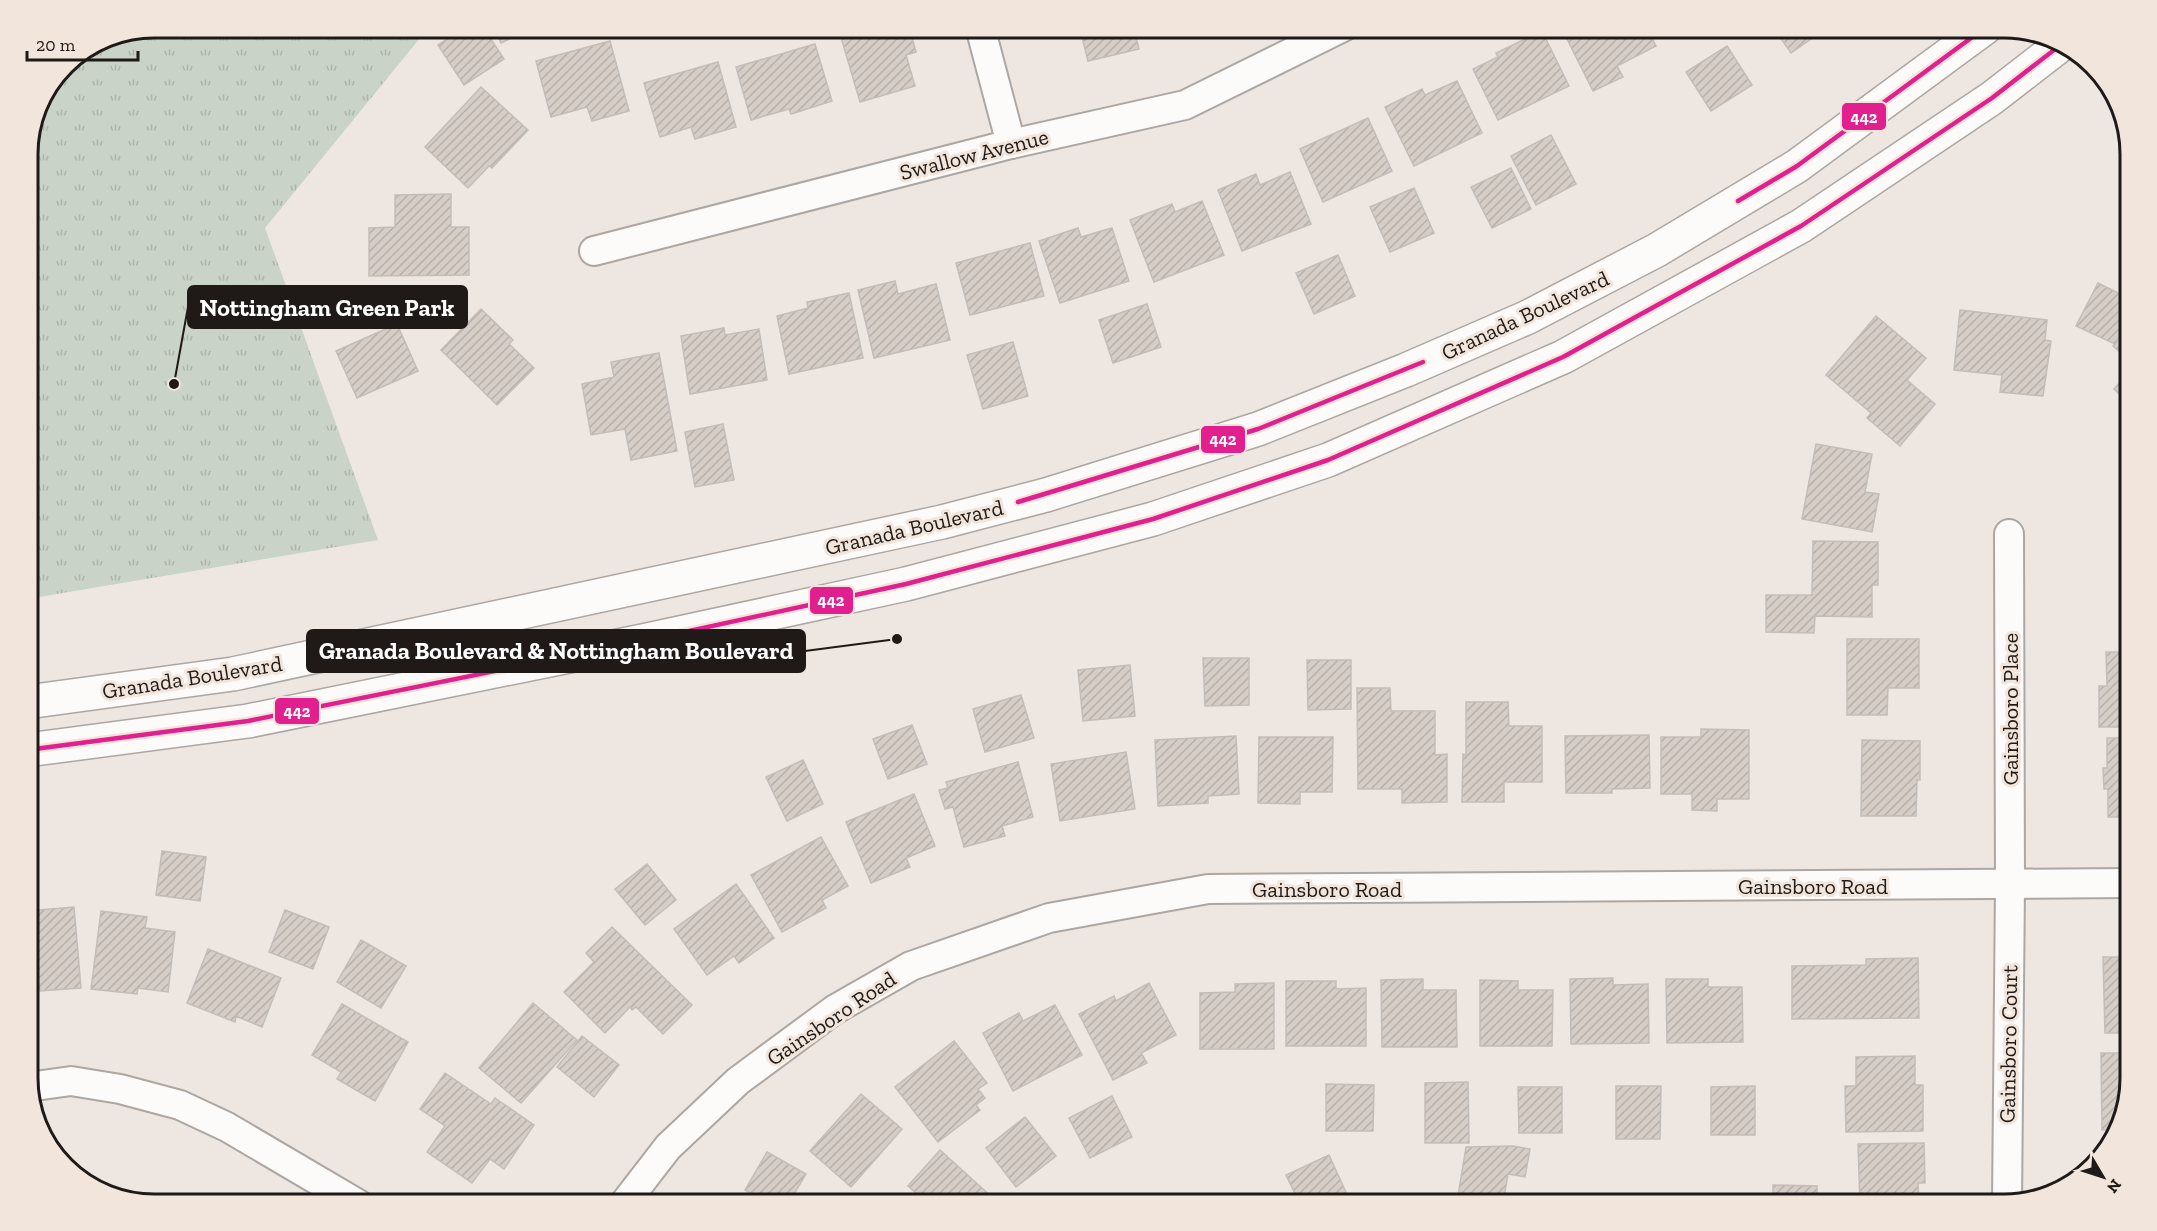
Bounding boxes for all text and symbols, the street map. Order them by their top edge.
scale bar [27,24,138,62]
text: 20 m [36,34,76,56]
line badge: 442 [1841,102,1887,131]
text: 442 [1851,108,1878,127]
street label: Swallow Avenue [897,123,1051,186]
street label: Granada Boulevard [1437,265,1613,366]
callout: Nottingham Green Park [188,286,467,328]
text: Nottingham Green Park [200,293,454,322]
line badge: 442 [1200,425,1246,454]
text: 442 [1210,430,1237,449]
street label: Granada Boulevard [822,494,1006,561]
line badge: 442 [809,586,854,615]
text: 442 [818,591,845,610]
callout: Granada Boulevard & Nottingham Boulevard [307,630,805,672]
street label: Gainsboro Place [1997,633,2024,785]
text: Granada Boulevard & Nottingham Boulevard [319,636,794,665]
street label: Granada Boulevard [100,650,284,705]
line badge: 442 [274,697,320,725]
text: 442 [284,702,311,721]
street label: Gainsboro Road [1738,873,1888,900]
street label: Gainsboro Road [1252,876,1402,903]
street label: Gainsboro Court [1994,964,2023,1123]
street label: Gainsboro Road [762,965,901,1072]
north arrow [2073,1147,2133,1207]
text: N [2103,1175,2125,1197]

